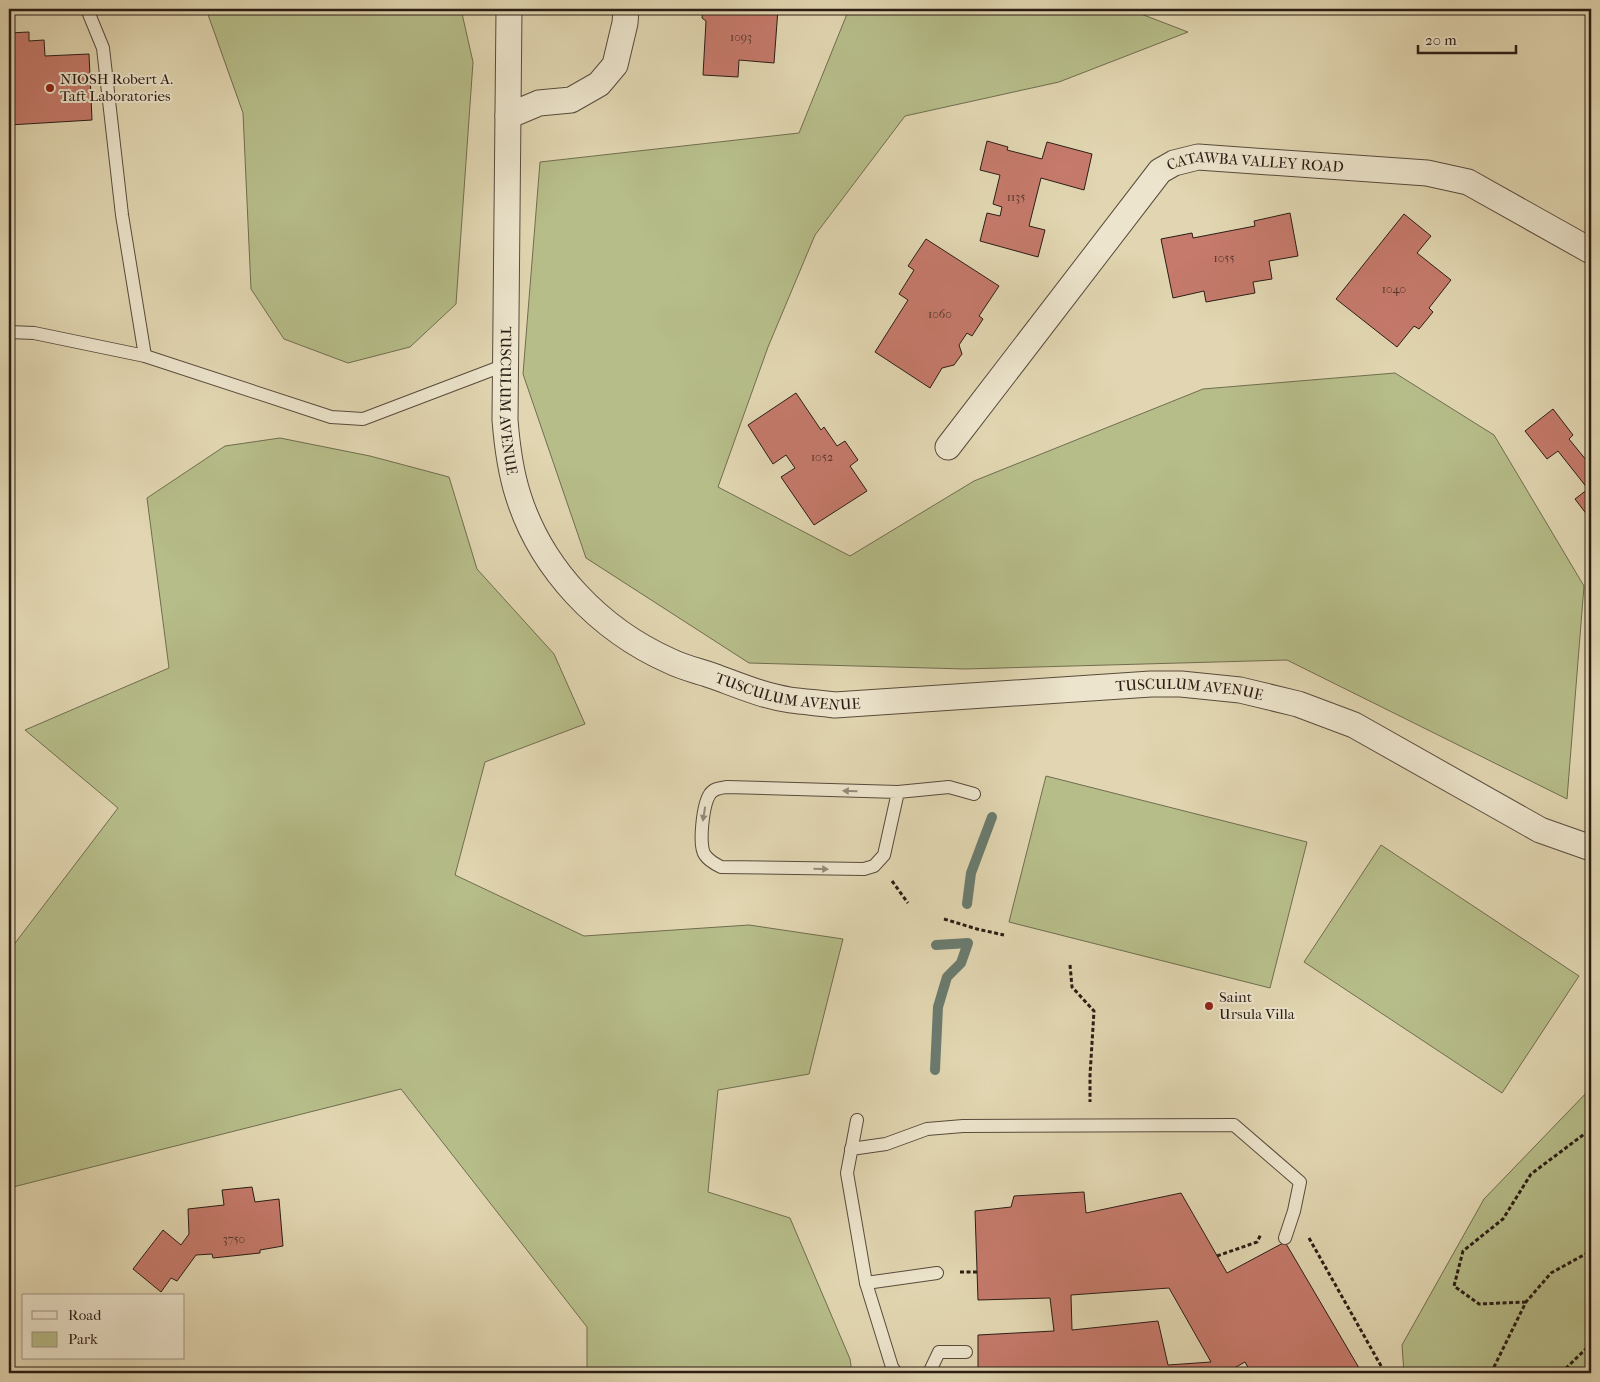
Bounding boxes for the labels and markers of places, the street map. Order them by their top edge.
place label: NIOSH Robert A. Taft Laboratories [60,70,173,105]
marker: NIOSH Robert A. Taft Laboratories [44,82,56,94]
place label: Saint Ursula Villa [1219,988,1296,1023]
marker: Saint Ursula Villa [1203,1000,1215,1012]

